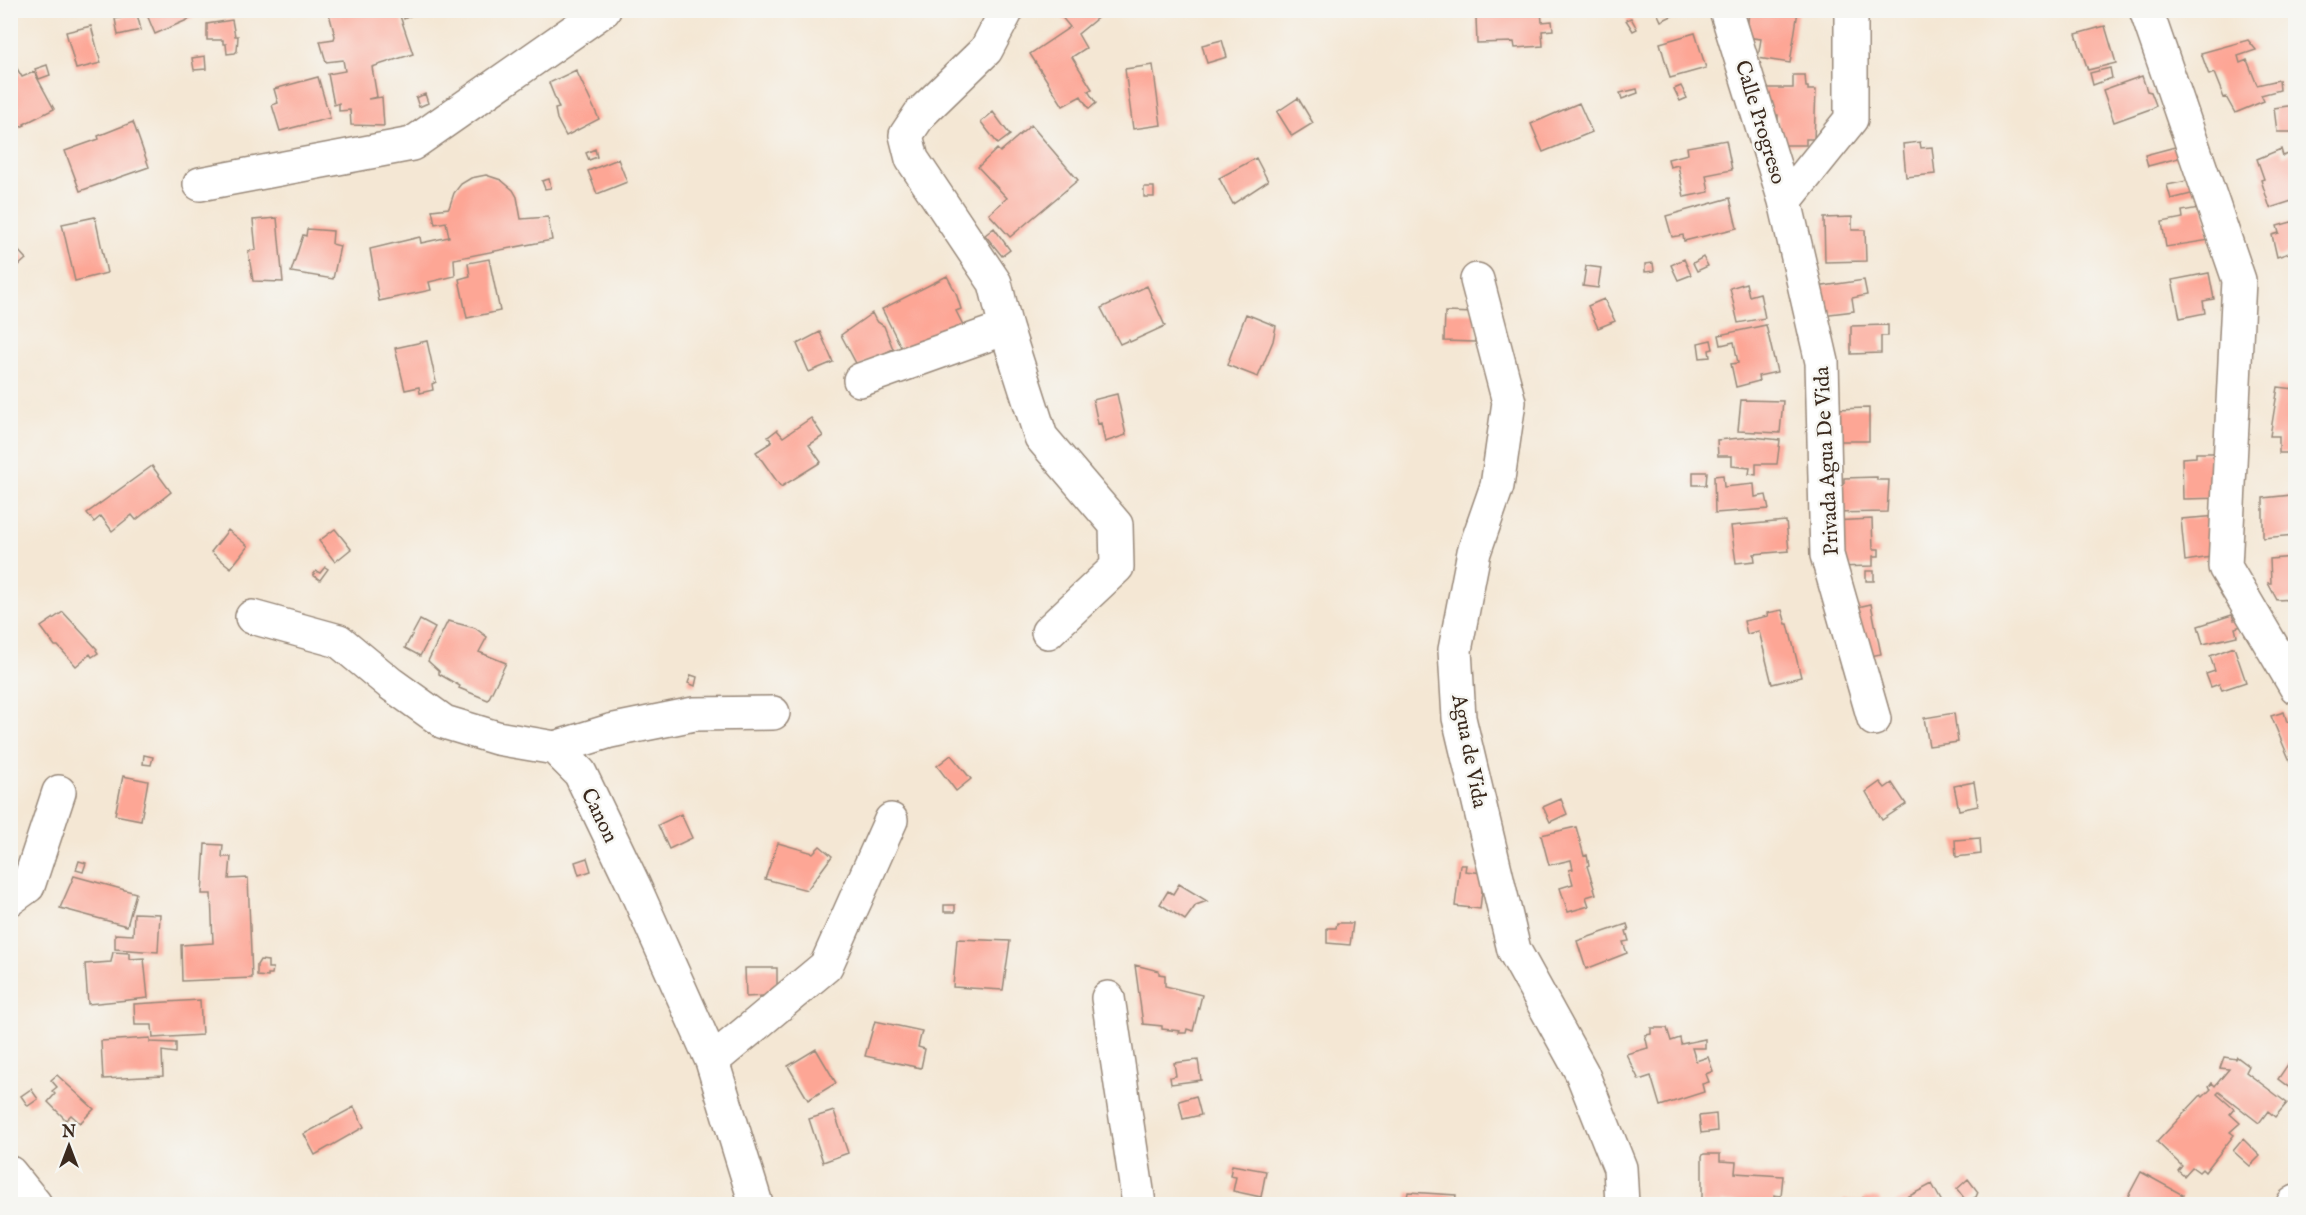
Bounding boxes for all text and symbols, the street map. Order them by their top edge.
street label: Calle Progreso [1728,57,1791,188]
street label: Privada Agua De Vida [1809,365,1846,556]
street label: Agua de Vida [1444,691,1493,811]
street label: Canon [574,784,623,848]
north arrow [39,1116,99,1176]
text: N [61,1123,76,1143]

